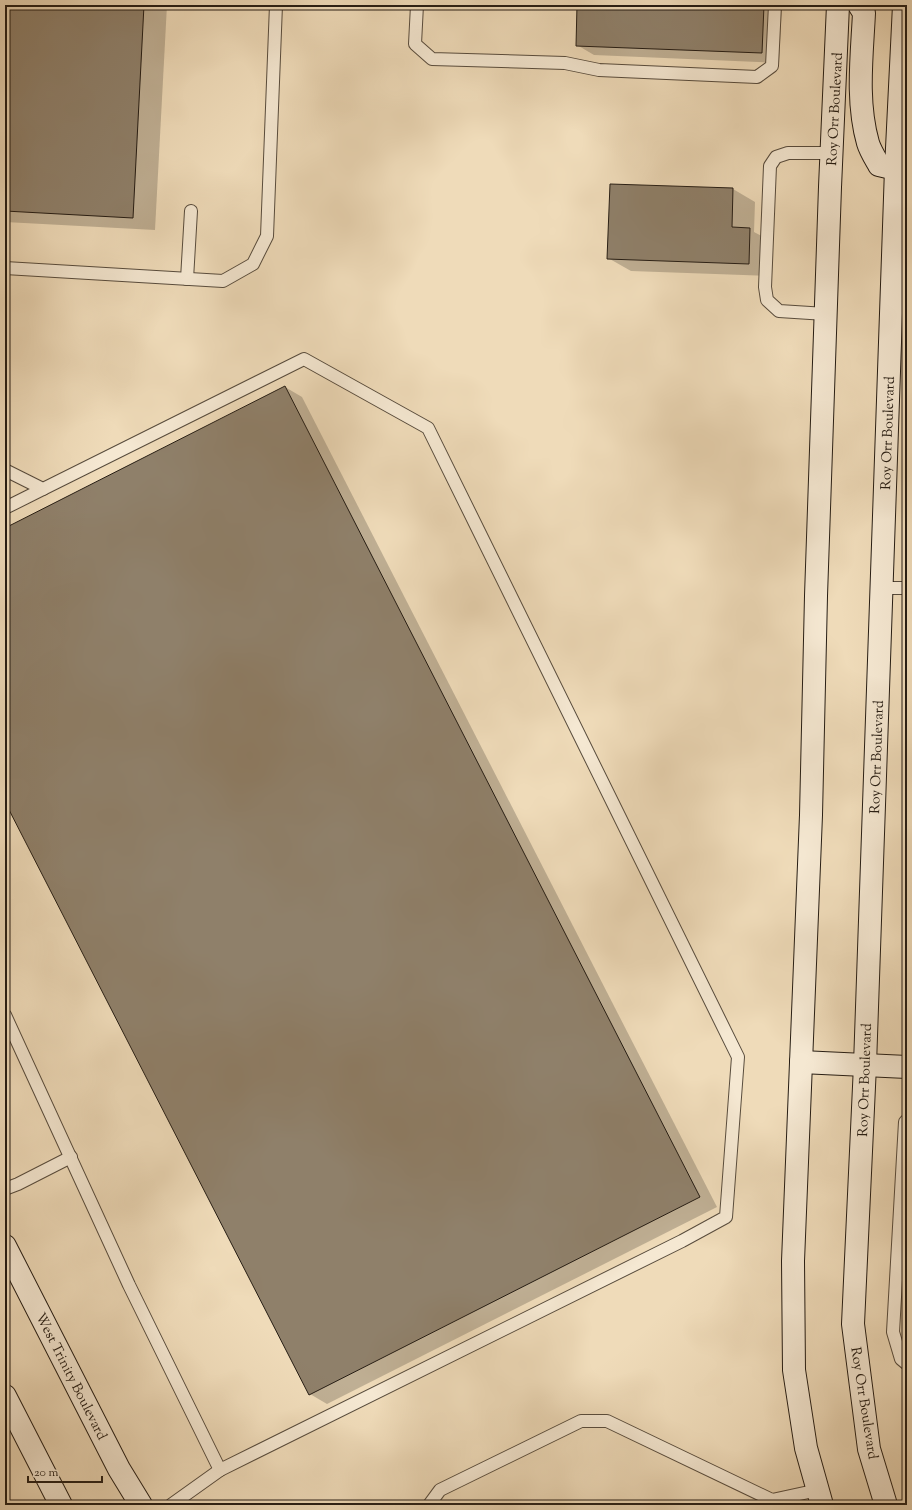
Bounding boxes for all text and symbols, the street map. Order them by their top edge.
street label: Roy Orr Boulevard [823,52,849,166]
street label: Roy Orr Boulevard [877,376,901,490]
street label: Roy Orr Boulevard [866,700,890,814]
street label: Roy Orr Boulevard [854,1023,878,1137]
street label: West Trinity Boulevard [30,1310,111,1444]
street label: Roy Orr Boulevard [844,1346,882,1461]
scale bar [28,1458,102,1484]
text: 20 m [34,1464,59,1482]

